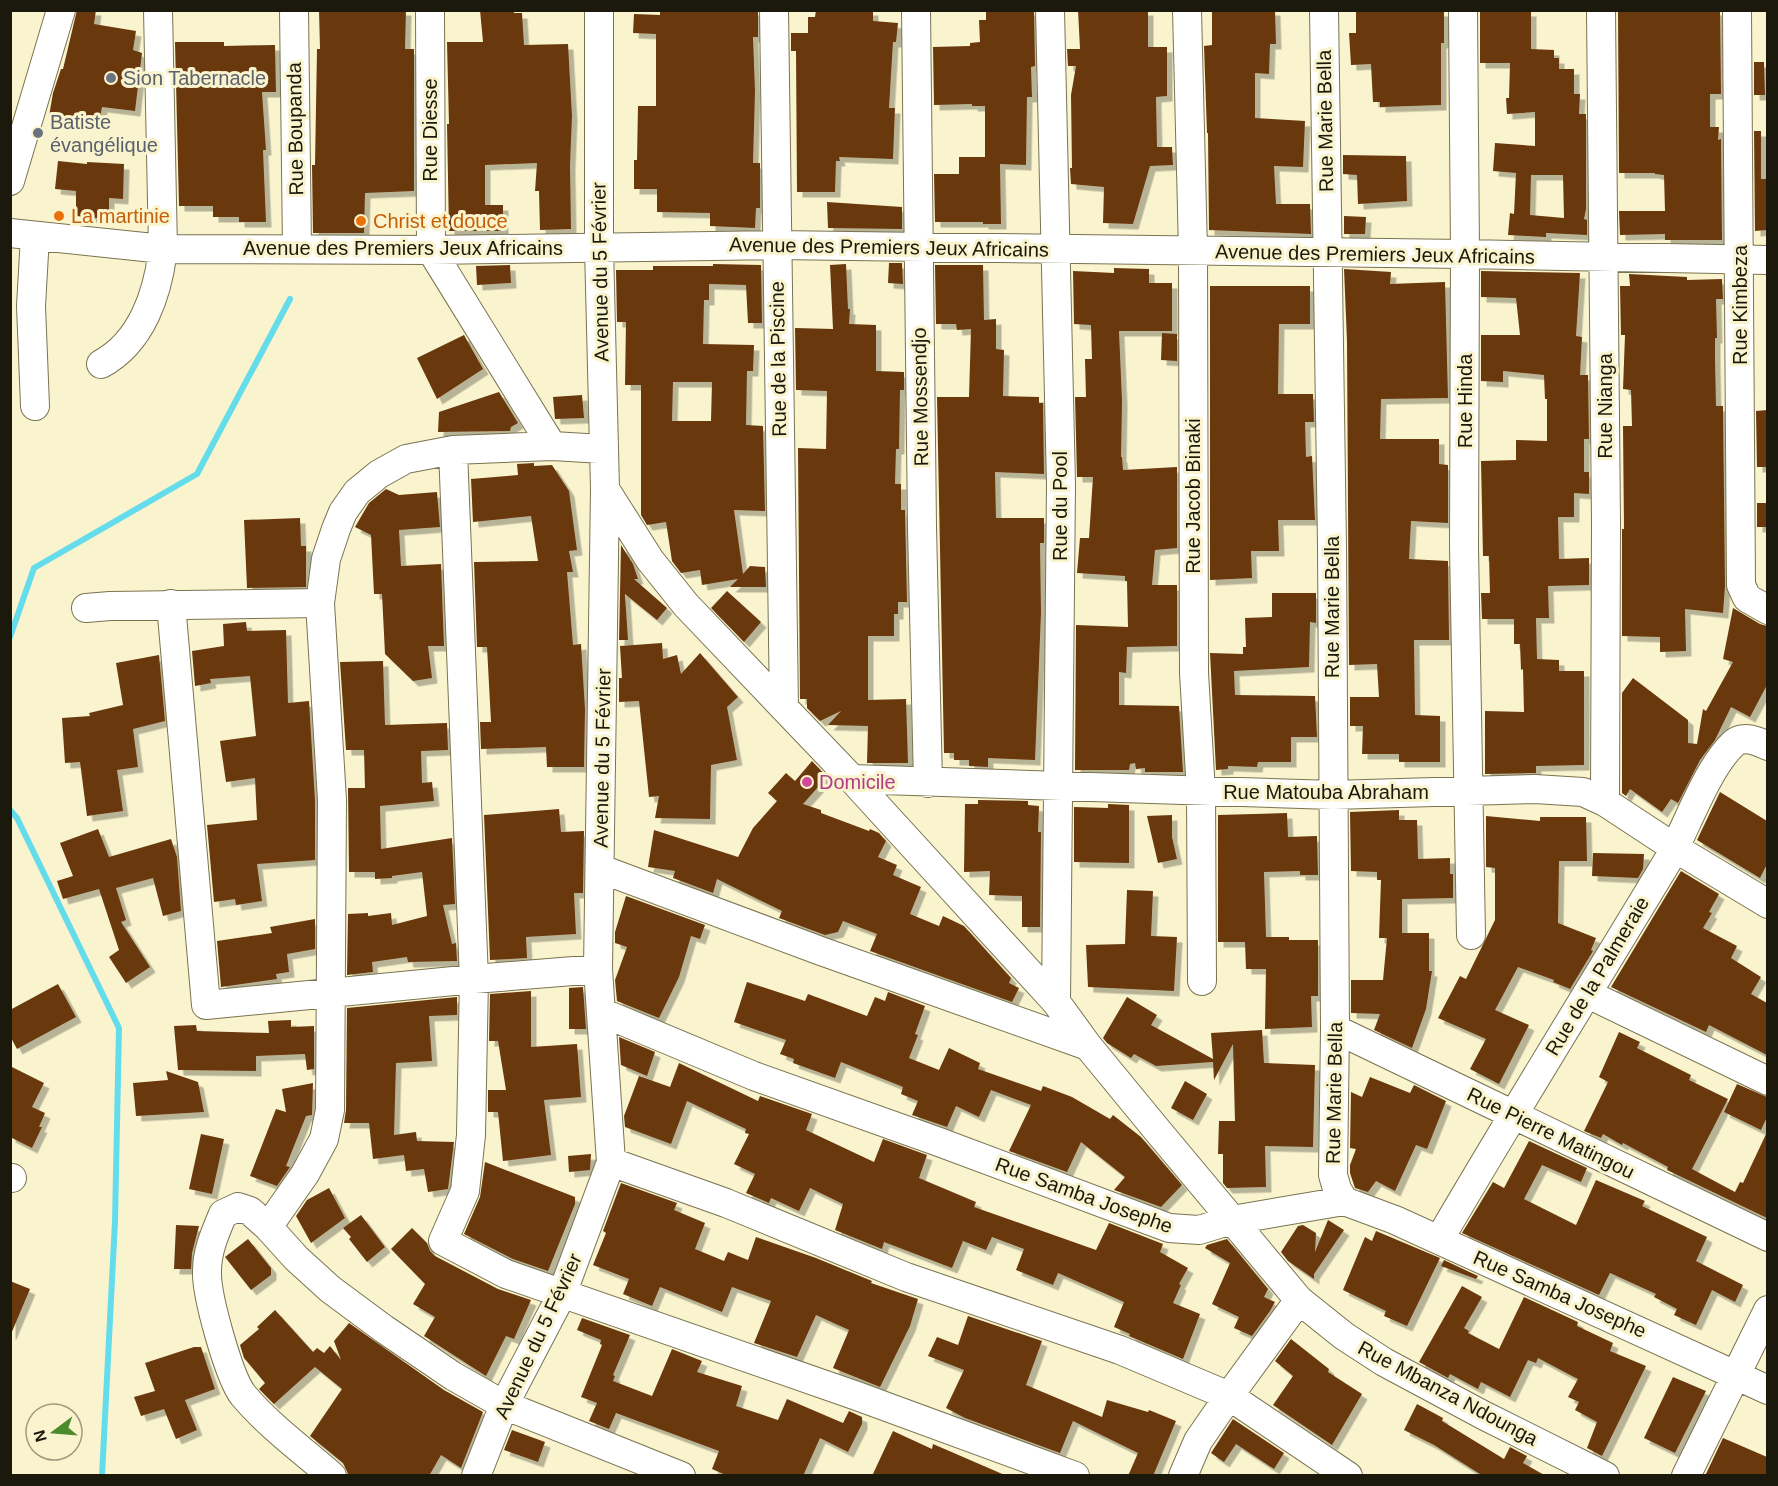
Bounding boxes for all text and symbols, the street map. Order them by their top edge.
street label: Rue Marie Bella [1313,49,1337,192]
street label: Rue Boupanda [283,61,307,196]
place label: Sion Tabernacle [123,67,266,89]
marker: Sion Tabernacle [104,71,118,85]
street label: Rue Diesse [419,78,441,182]
place label: Batiste évangélique [50,111,158,156]
marker: Batiste évangélique [31,126,45,140]
street label: Avenue du 5 Février [587,182,613,362]
place label: La martinie [71,205,170,227]
marker: La martinie [52,209,66,223]
place label: Christ et douce [373,210,508,232]
marker: Christ et douce [354,214,368,228]
street label: Avenue des Premiers Jeux Africains [729,233,1049,261]
street label: Avenue des Premiers Jeux Africains [243,237,563,259]
street label: Avenue des Premiers Jeux Africains [1215,240,1535,268]
street label: Rue Kimbeza [1729,244,1751,365]
street label: Rue de la Piscine [766,281,790,437]
street label: Rue Mossendjo [908,327,932,467]
street label: Rue Nianga [1594,352,1616,459]
street label: Rue Hinda [1454,353,1476,448]
street label: Rue Jacob Binaki [1182,418,1204,574]
street label: Rue du Pool [1049,451,1071,561]
street label: Rue Marie Bella [1321,535,1343,678]
street label: Avenue du 5 Février [589,668,615,848]
place label: Domicile [819,771,896,793]
marker: Domicile [800,775,814,789]
street label: Rue Matouba Abraham [1223,781,1429,803]
street label: Rue de la Palmeraie [1541,893,1653,1059]
street label: Rue Marie Bella [1322,1021,1346,1164]
street label: Rue Pierre Matingou [1464,1083,1638,1183]
street label: Rue Samba Josephe [992,1153,1176,1237]
street label: Rue Samba Josephe [1470,1246,1650,1342]
street label: Avenue du 5 Février [490,1250,586,1422]
street label: Rue Mbanza Ndounga [1354,1336,1542,1450]
north arrow [24,1402,84,1462]
text: N [30,1428,50,1444]

